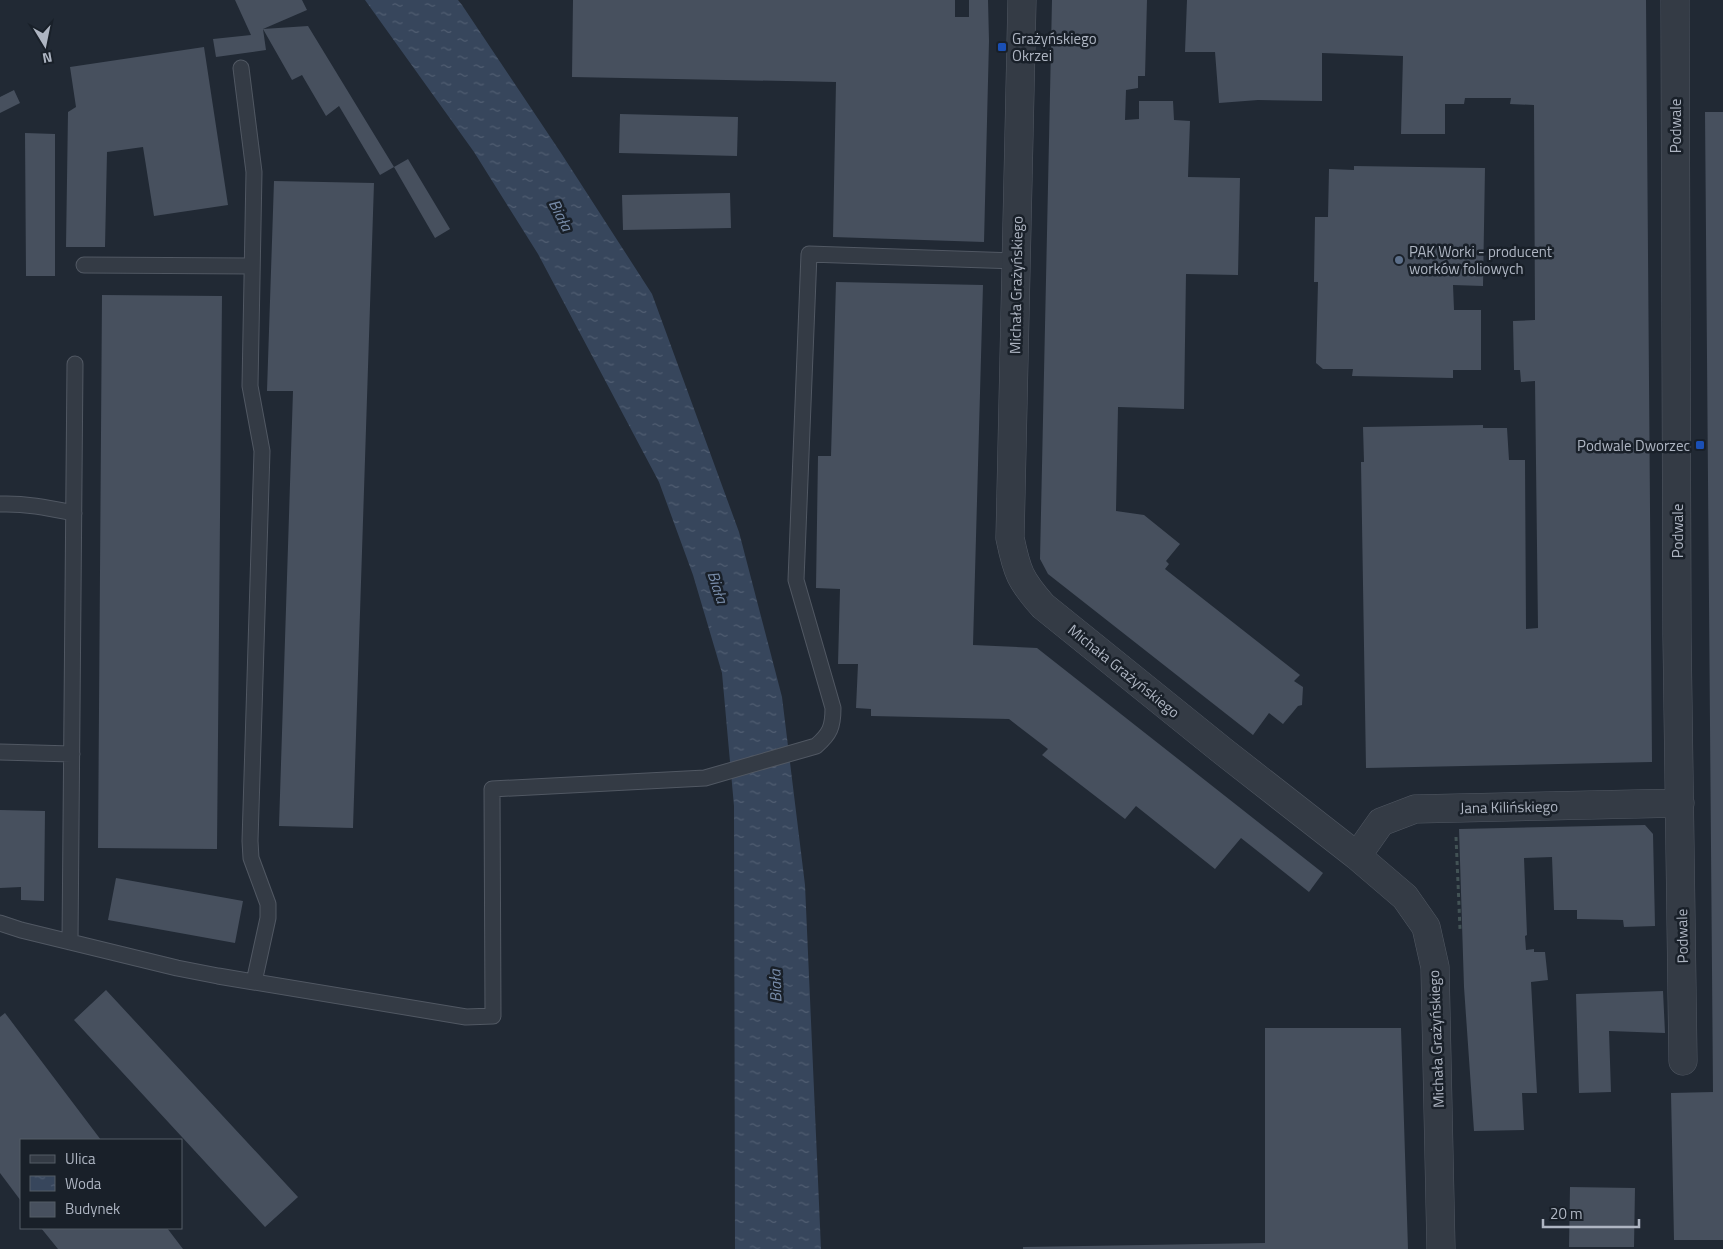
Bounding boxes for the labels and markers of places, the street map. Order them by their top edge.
place label: Grażyńskiego Okrzei [1012,27,1097,67]
marker: Grażyńskiego Okrzei [996,41,1008,53]
place label: PAK Worki - producent worków foliowych [1409,240,1553,280]
marker: PAK Worki - producent worków foliowych [1393,254,1405,266]
place label: Podwale Dworzec [1577,434,1690,457]
marker: Podwale Dworzec [1694,439,1706,451]

